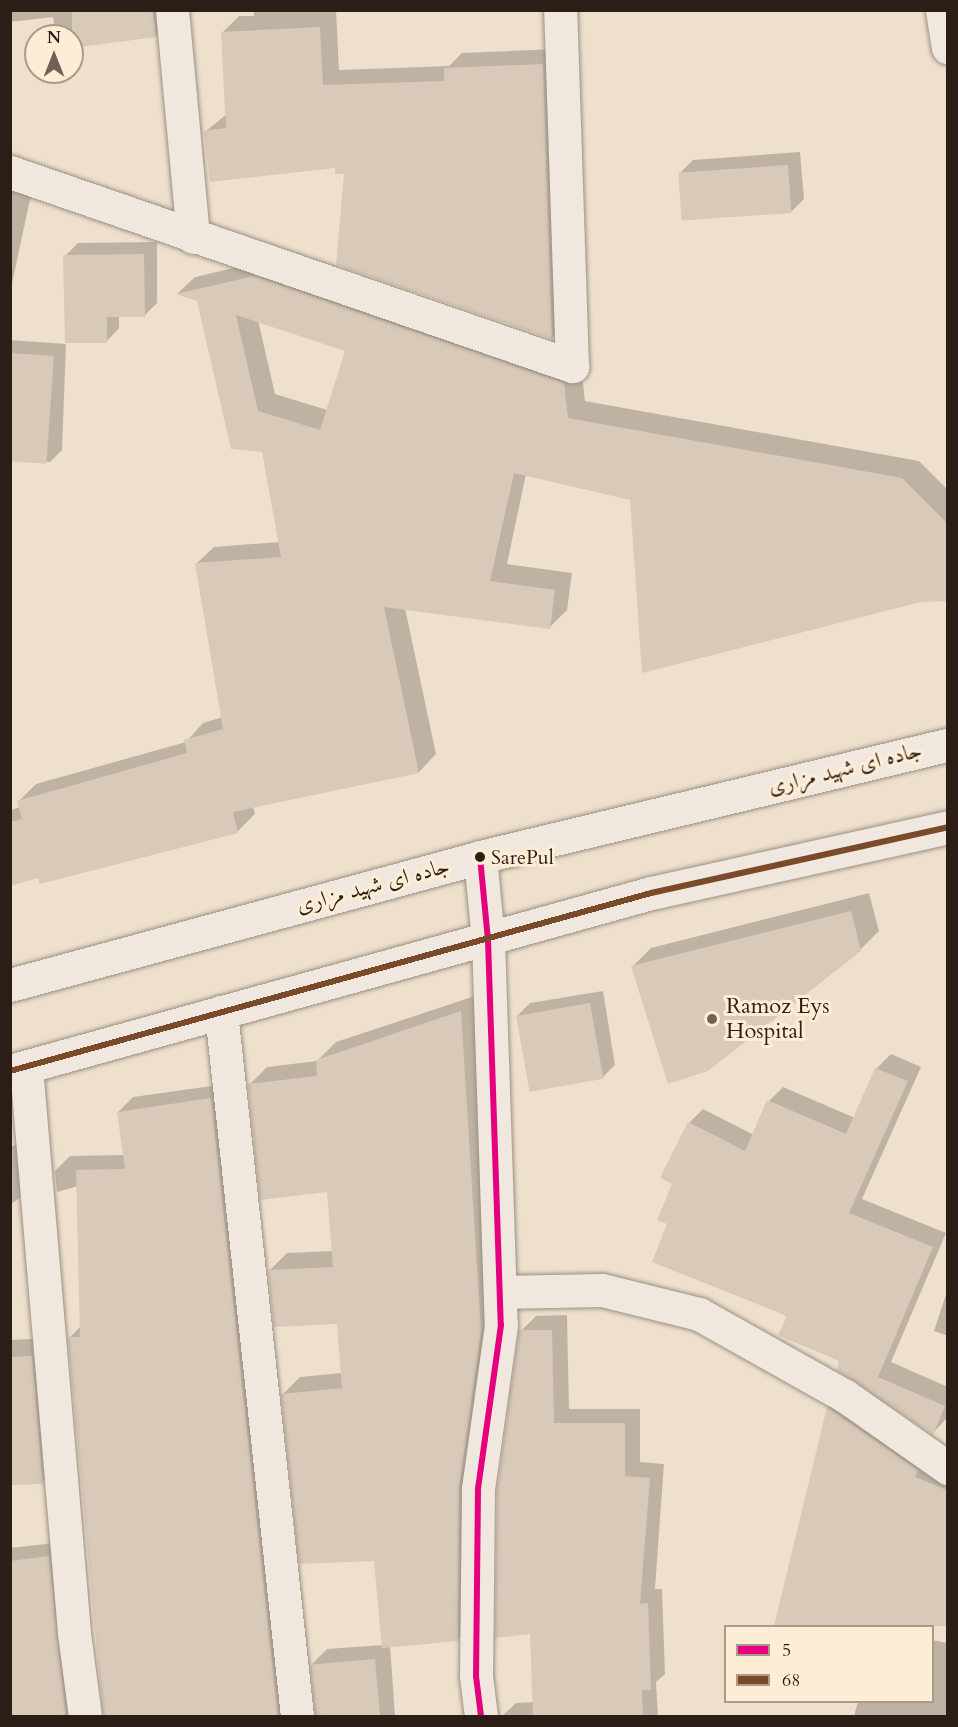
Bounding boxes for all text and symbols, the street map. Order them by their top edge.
north arrow [24,24,84,84]
text: N [47,27,61,49]
street label: جاده ای شهید مزاری [765,737,925,801]
place label: SarePul [491,845,554,869]
marker: SarePul [474,851,486,863]
street label: جاده ای شهید مزاری [294,853,452,919]
place label: Ramoz Eys Hospital [726,993,830,1044]
marker: Ramoz Eys Hospital [703,1010,721,1028]
legend [724,1625,934,1703]
text: 5 [782,1638,791,1663]
text: 68 [782,1668,800,1693]

